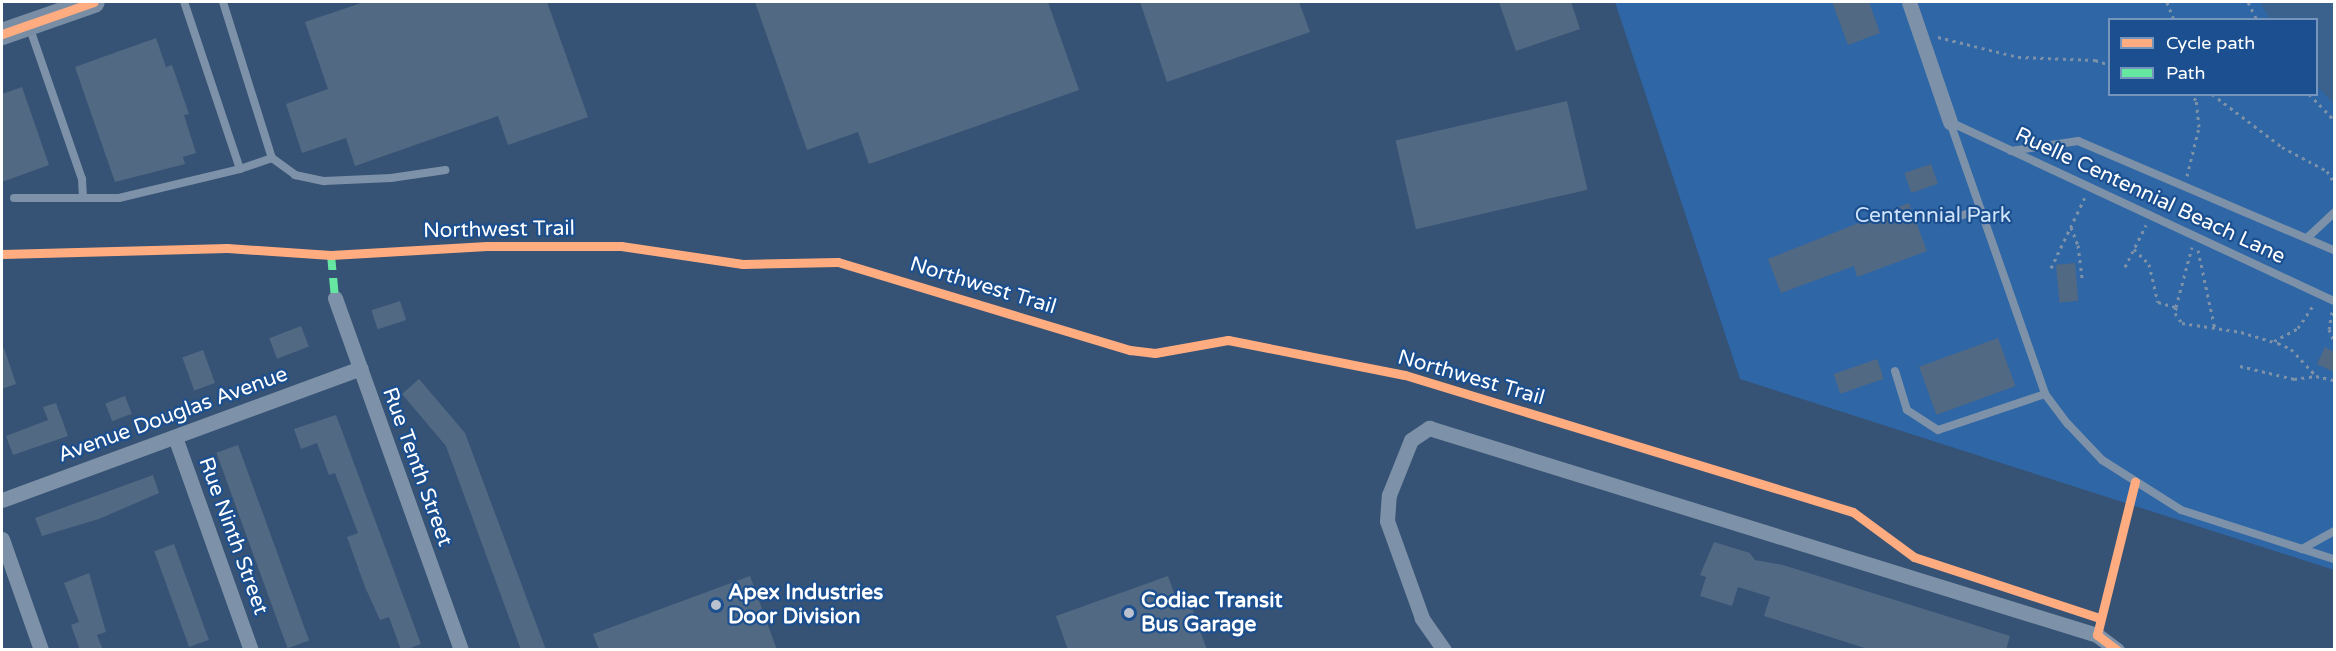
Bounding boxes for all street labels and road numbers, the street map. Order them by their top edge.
street label: Ruelle Centennial Beach Lane [2011,122,2289,270]
street label: Northwest Trail [423,216,575,244]
street label: Northwest Trail [907,252,1059,320]
street label: Northwest Trail [1395,345,1547,411]
street label: Avenue Douglas Avenue [55,362,291,468]
street label: Rue Tenth Street [377,384,457,550]
street label: Rue Ninth Street [193,454,273,618]

